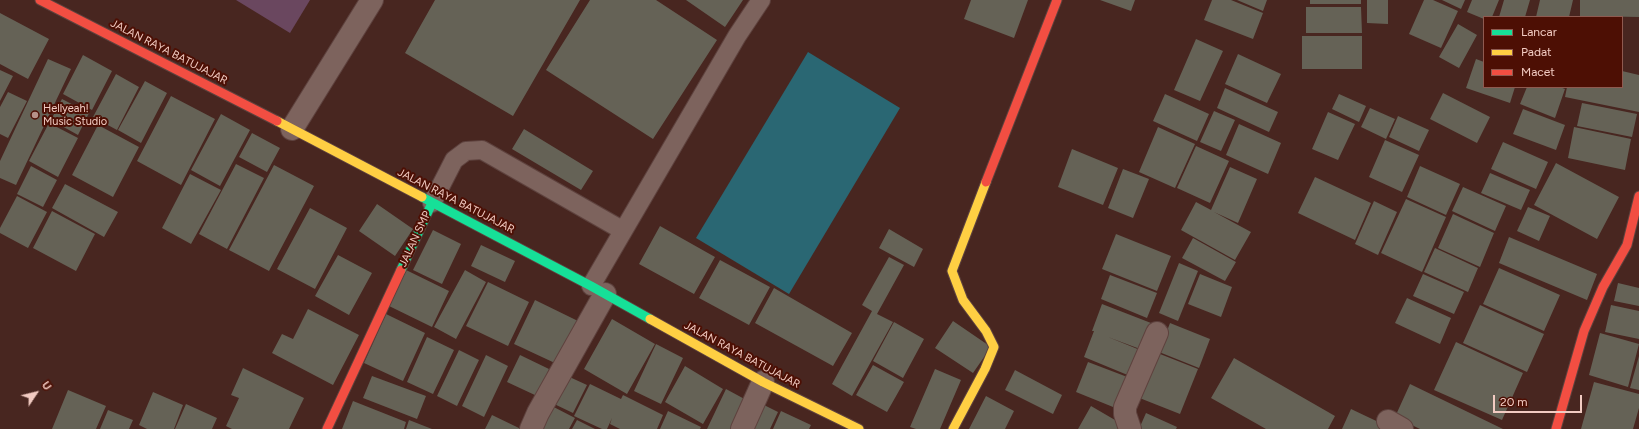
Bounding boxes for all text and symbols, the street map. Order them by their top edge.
legend [1483,16,1623,88]
street label: JALAN RAYA BATUJAJAR [108,17,230,87]
text: Lancar [1521,25,1557,39]
text: Padat [1521,45,1552,59]
text: Macet [1521,65,1555,79]
place label: Hellyeah! Music Studio [43,102,107,128]
marker: Hellyeah! Music Studio [30,110,40,120]
street label: JALAN RAYA BATUJAJAR [395,166,517,236]
street label: JALAN SMP [396,209,434,269]
street label: JALAN RAYA BATUJAJAR [682,319,802,391]
north arrow [16,373,56,413]
text: U [39,379,54,393]
scale bar [1495,387,1584,413]
text: 20 m [1500,395,1528,409]

